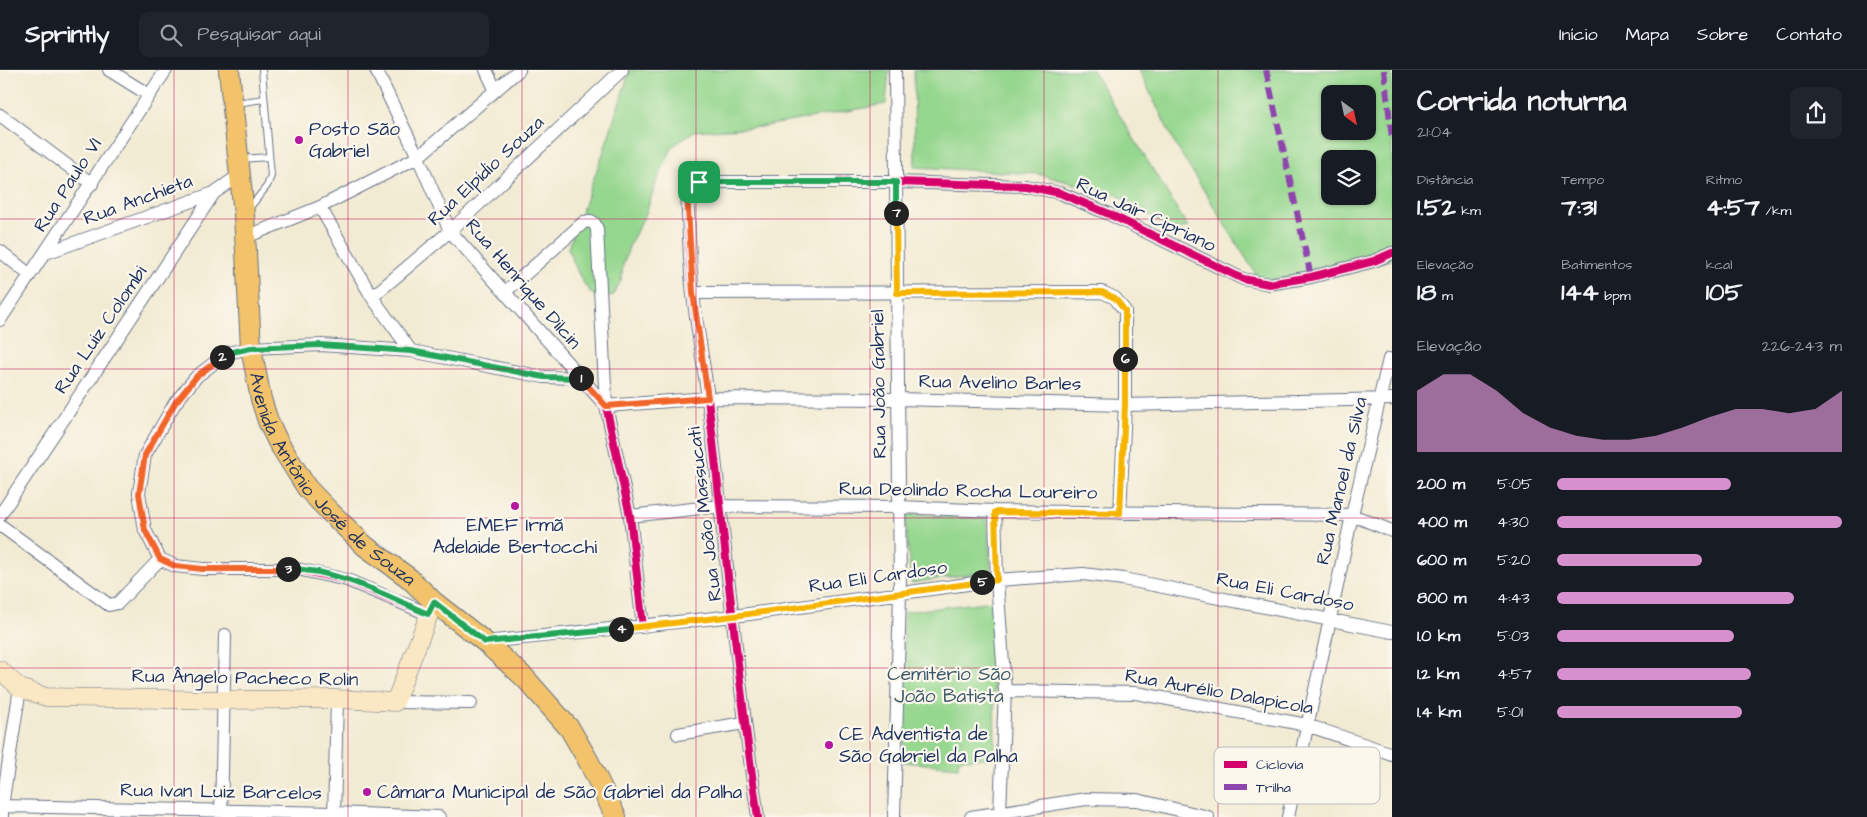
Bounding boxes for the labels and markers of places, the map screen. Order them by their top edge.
place label: Posto São Gabriel [309,116,400,165]
marker: Posto São Gabriel [293,134,305,146]
pin [678,161,720,203]
pin: 7 [884,200,908,226]
pin: 2 [210,344,234,370]
pin: 6 [1112,346,1138,372]
pin: 1 [568,366,594,390]
marker: EMEF Irmã Adelaide Bertocchi [509,500,521,512]
place label: EMEF Irmã Adelaide Bertocchi [433,512,597,561]
pin: 3 [276,556,300,582]
pin: 5 [970,570,994,594]
pin: 4 [608,616,634,642]
place label: CE Adventista de São Gabriel da Palha [839,721,1018,770]
marker: CE Adventista de São Gabriel da Palha [823,739,835,751]
place label: Câmara Municipal de São Gabriel da Palha [377,779,743,806]
marker: Câmara Municipal de São Gabriel da Palha [361,786,373,798]

